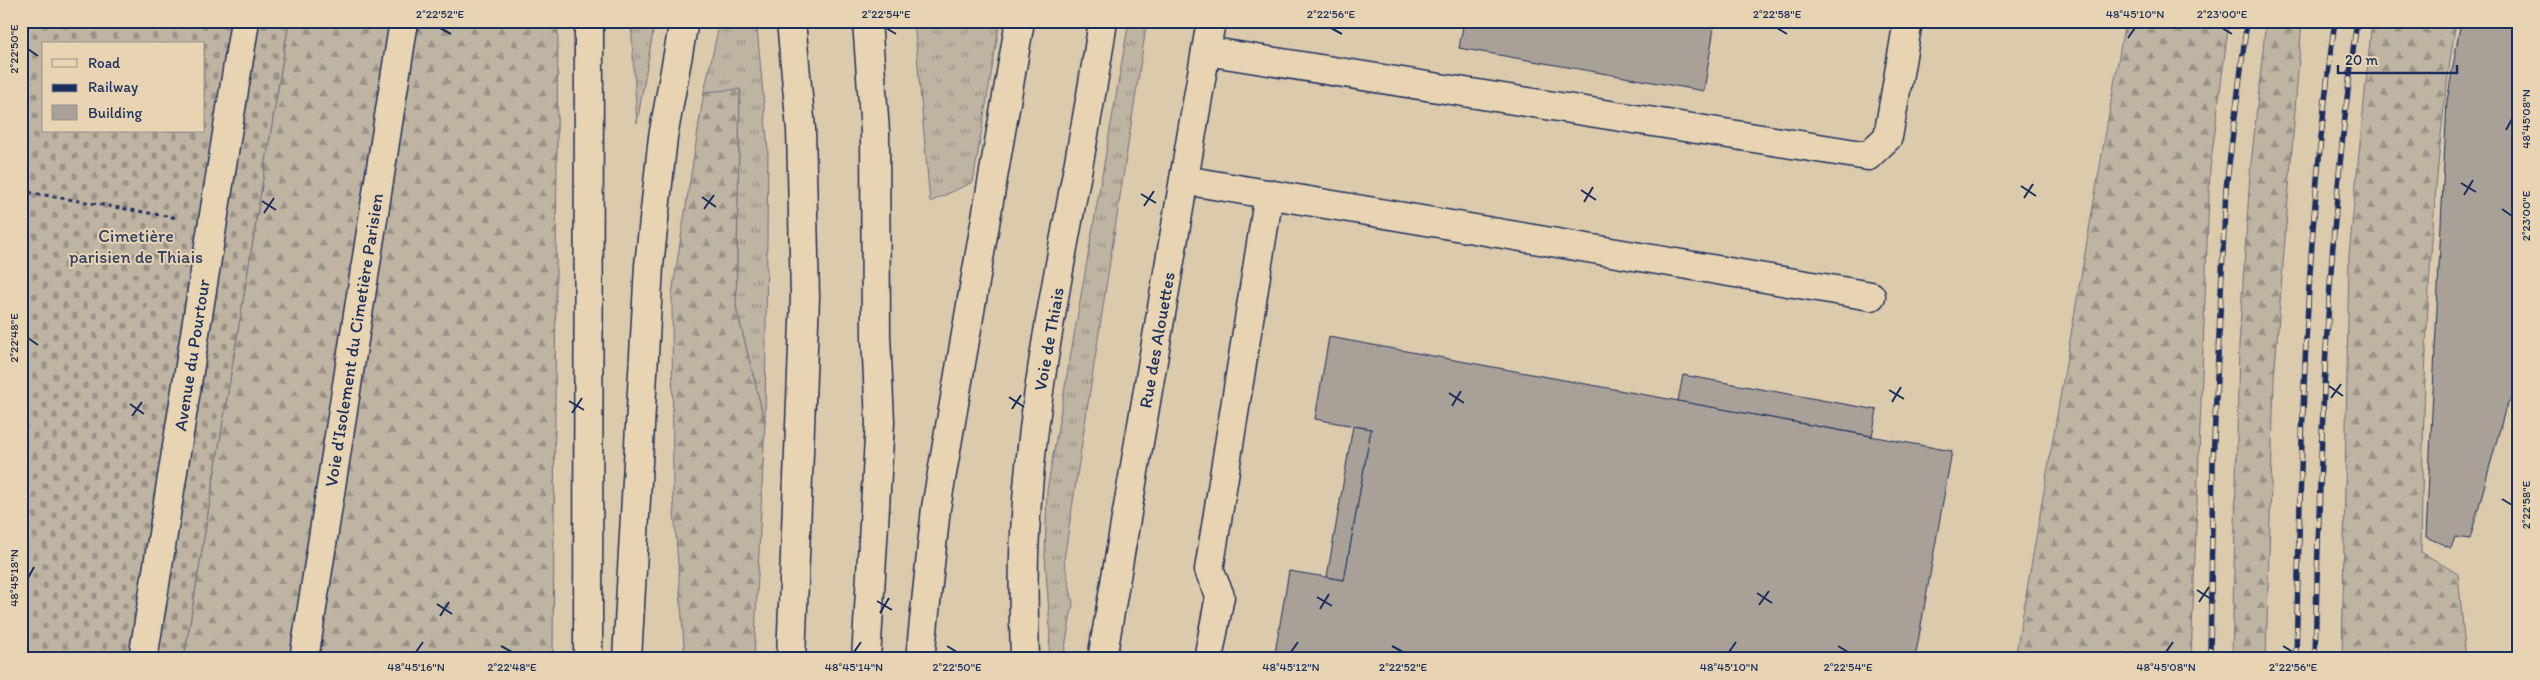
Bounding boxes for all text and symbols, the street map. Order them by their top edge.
text: 2°22'52"E [416,7,465,21]
text: 2°22'54"E [861,7,911,21]
text: 2°22'56"E [1307,7,1356,21]
text: 2°22'58"E [1753,7,1802,21]
text: 48°45'10"N [2106,7,2164,21]
text: 2°23'00"E [2197,7,2248,21]
text: 2°22'50"E [7,24,21,74]
legend [42,42,205,132]
scale bar [2338,42,2456,74]
text: 20 m [2345,51,2379,69]
text: Road [88,54,121,72]
text: Railway [88,78,138,96]
text: 48°45'08"N [2519,89,2533,149]
text: Building [88,104,142,122]
text: 2°23'00"E [2519,190,2533,241]
street label: Voie d'Isolement du Cimetière Parisien [320,192,388,488]
park label: Cimetière parisien de Thiais [69,225,203,268]
street label: Rue des Alouettes [1134,270,1180,410]
street label: Avenue du Pourtour [169,277,215,433]
street label: Voie de Thiais [1029,285,1069,393]
text: 2°22'48"E [7,313,21,363]
text: 2°22'58"E [2519,480,2533,529]
text: 48°45'18"N [7,549,21,607]
text: 48°45'16"N [387,660,445,674]
text: 2°22'48"E [487,660,537,674]
text: 48°45'14"N [825,660,883,674]
text: 2°22'50"E [932,660,982,674]
text: 48°45'12"N [1262,660,1320,674]
text: 2°22'52"E [1379,660,1428,674]
text: 48°45'10"N [1700,660,1758,674]
text: 2°22'54"E [1823,660,1873,674]
text: 48°45'08"N [2136,660,2196,674]
text: 2°22'56"E [2269,660,2318,674]

